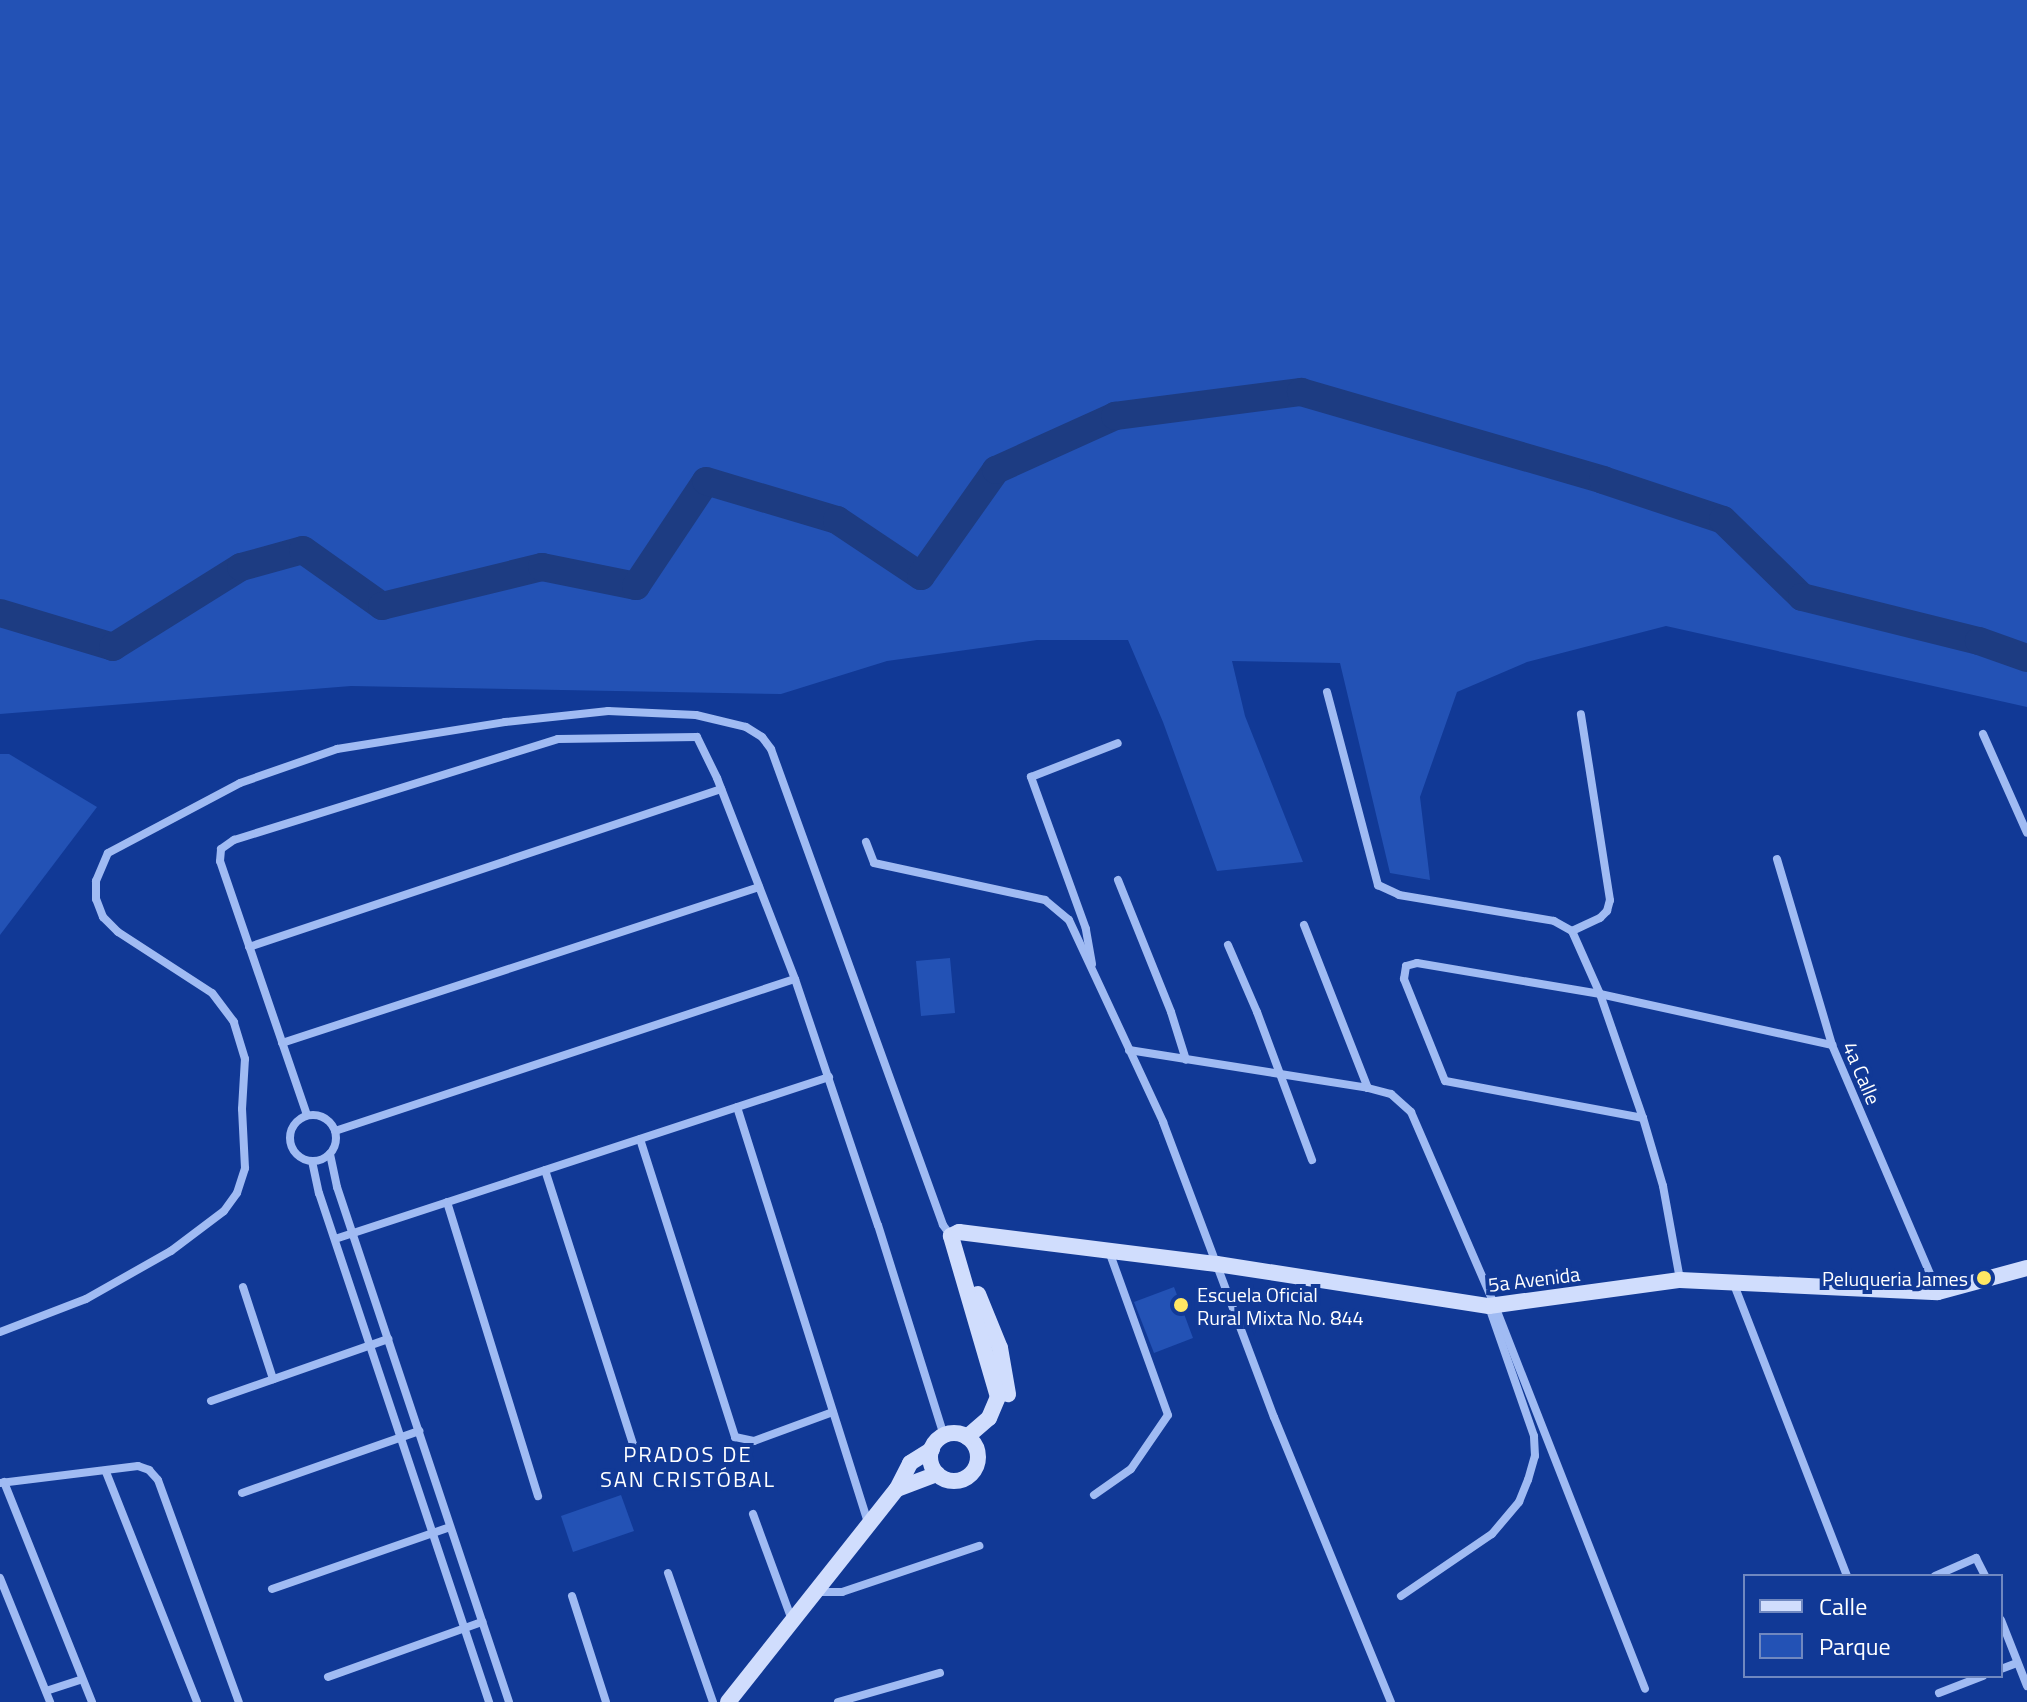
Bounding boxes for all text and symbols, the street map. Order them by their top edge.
street label: 4a Calle [1838,1038,1886,1108]
street label: 5a Avenida [1487,1261,1581,1297]
place label: Peluqueria James [1822,1266,1968,1290]
marker: Peluqueria James [1975,1269,1993,1287]
place label: Escuela Oficial Rural Mixta No. 844 [1197,1282,1364,1329]
marker: Escuela Oficial Rural Mixta No. 844 [1172,1296,1190,1314]
district label: PRADOS DE SAN CRISTÓBAL [600,1441,776,1492]
legend [1743,1574,2003,1678]
text: Calle [1819,1588,1867,1624]
text: Parque [1819,1628,1891,1664]

